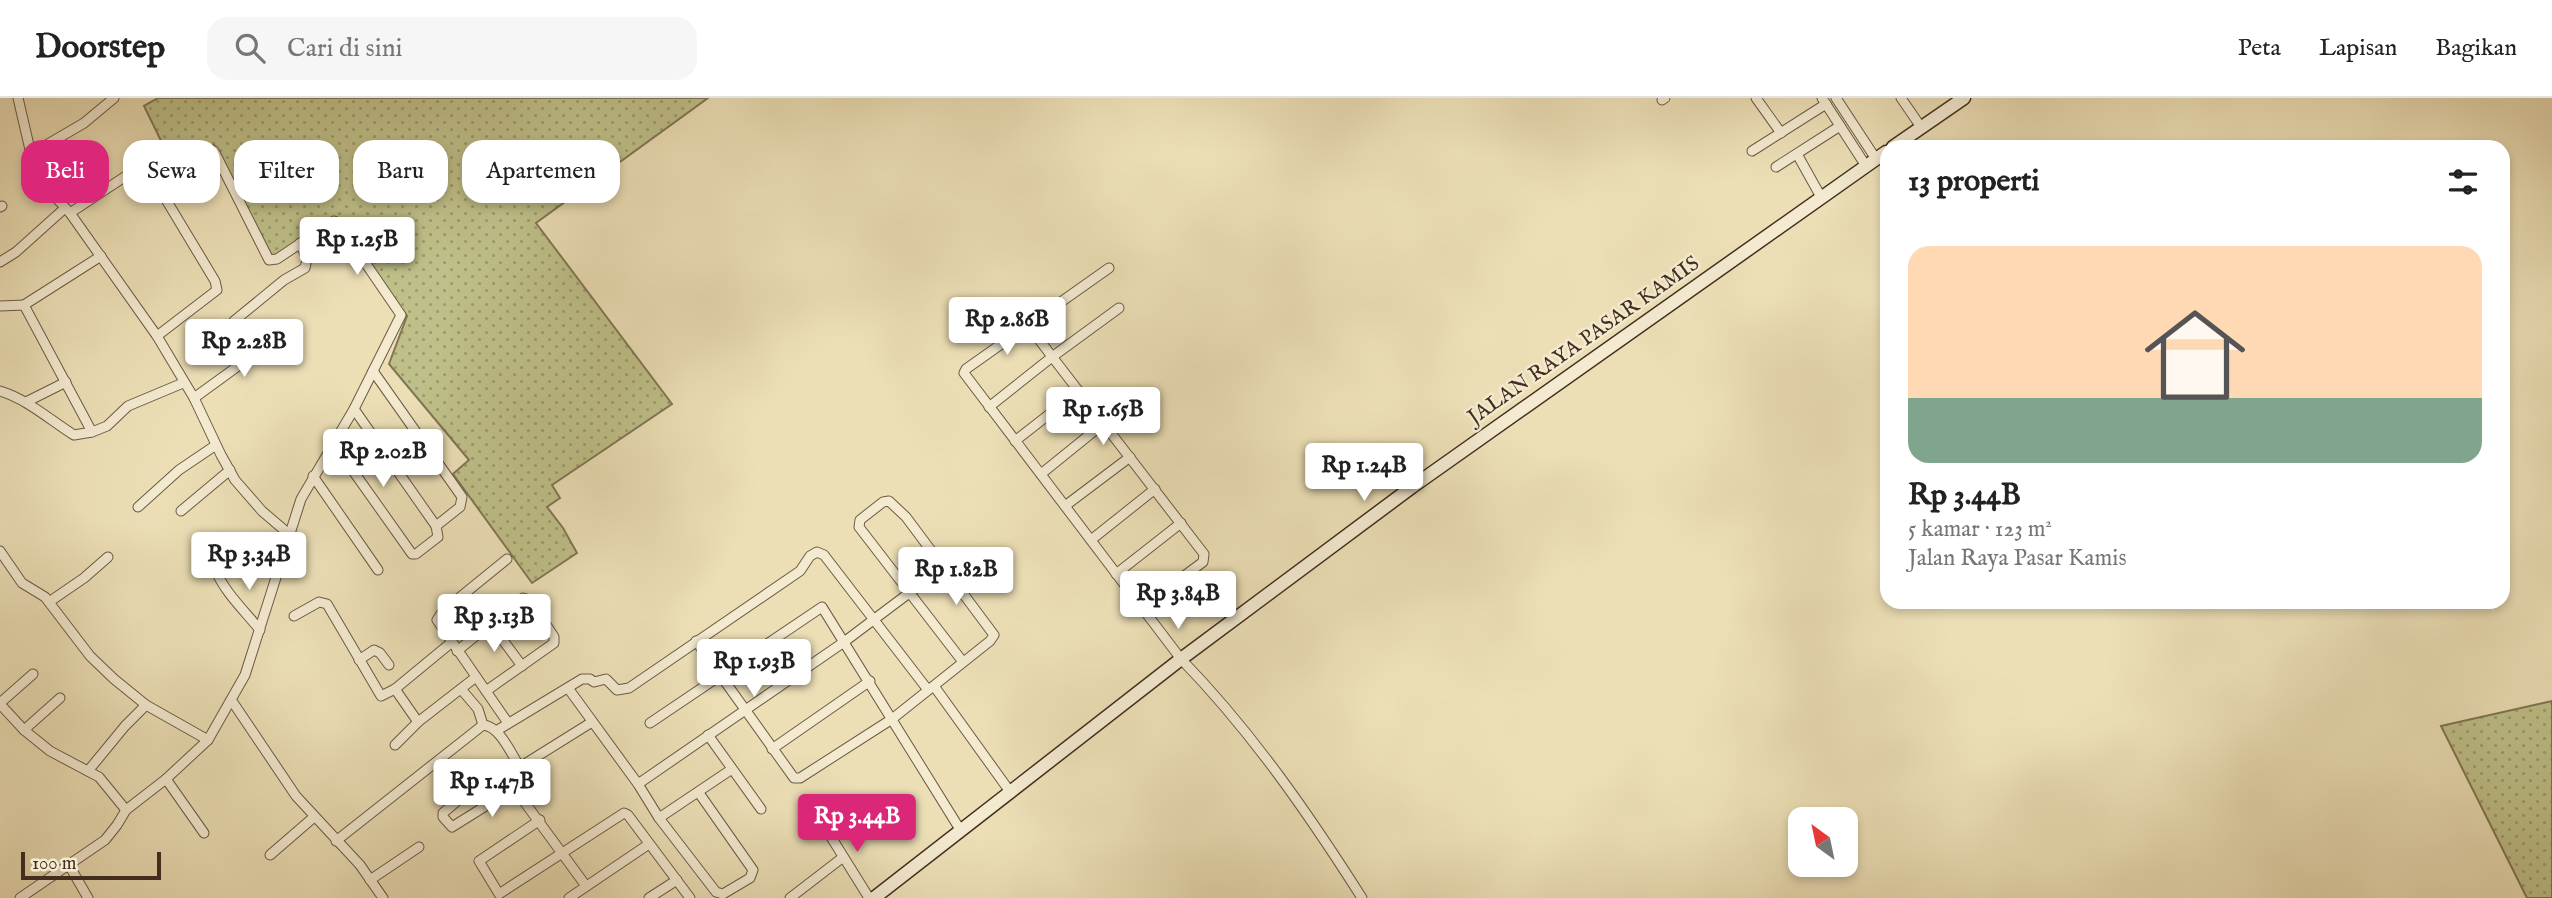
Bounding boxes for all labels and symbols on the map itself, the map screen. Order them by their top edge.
pin: Rp 1.25B [285,218,429,277]
street label: JALAN RAYA PASAR KAMIS [1461,251,1705,433]
pin: Rp 2.86B [935,298,1079,357]
pin: Rp 2.28B [172,320,316,379]
pin: Rp 1.65B [1031,388,1175,447]
pin: Rp 2.02B [311,430,455,489]
pin: Rp 1.24B [1292,444,1436,503]
pin: Rp 3.34B [177,532,321,592]
pin: Rp 1.82B [884,547,1028,607]
pin: Rp 3.84B [1106,572,1250,631]
pin: Rp 3.13B [422,594,566,654]
pin: Rp 1.93B [682,640,826,699]
pin: Rp 1.47B [420,760,564,819]
pin: Rp 3.44B [785,794,929,854]
north arrow [1788,807,1858,877]
scale bar [21,849,161,881]

